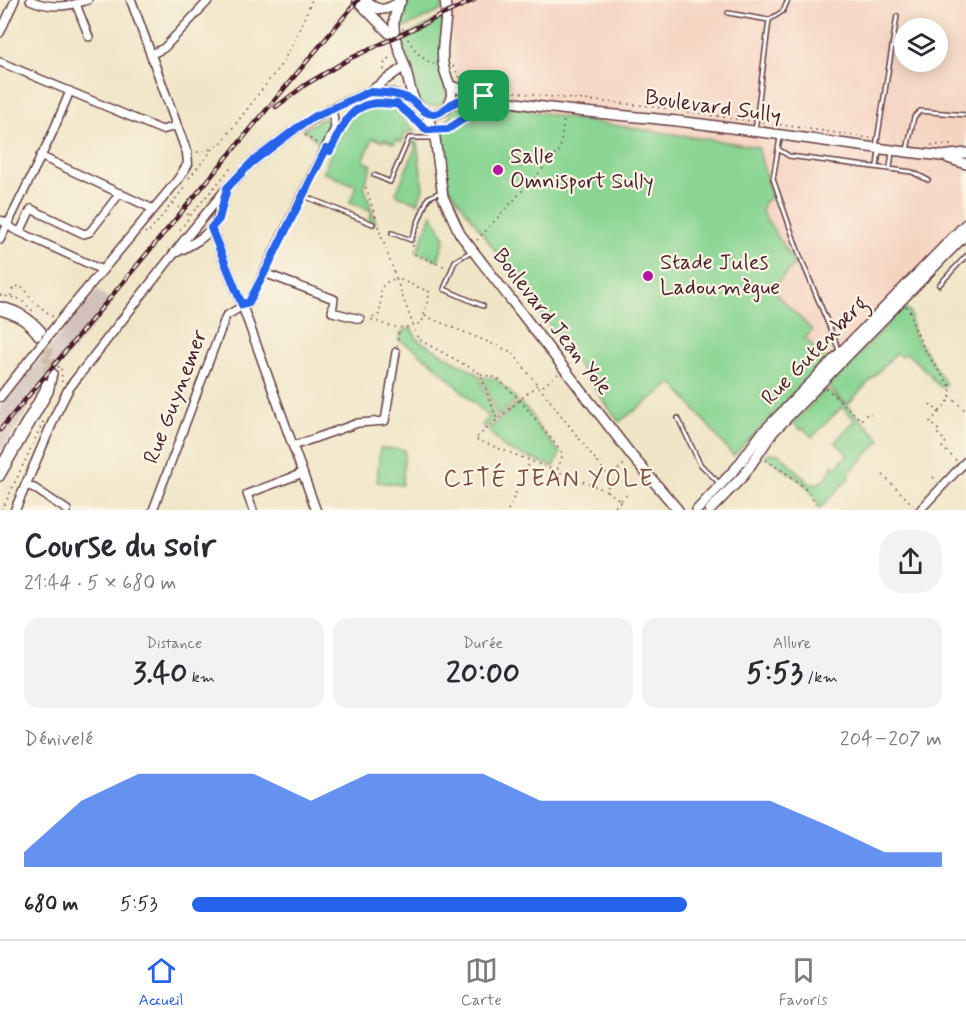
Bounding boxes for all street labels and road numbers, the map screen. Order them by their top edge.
street label: Boulevard Sully [643,84,783,130]
street label: Boulevard Jean Yole [486,243,618,401]
street label: Rue Gutenberg [756,290,877,414]
street label: Rue Guynemer [138,325,215,468]

